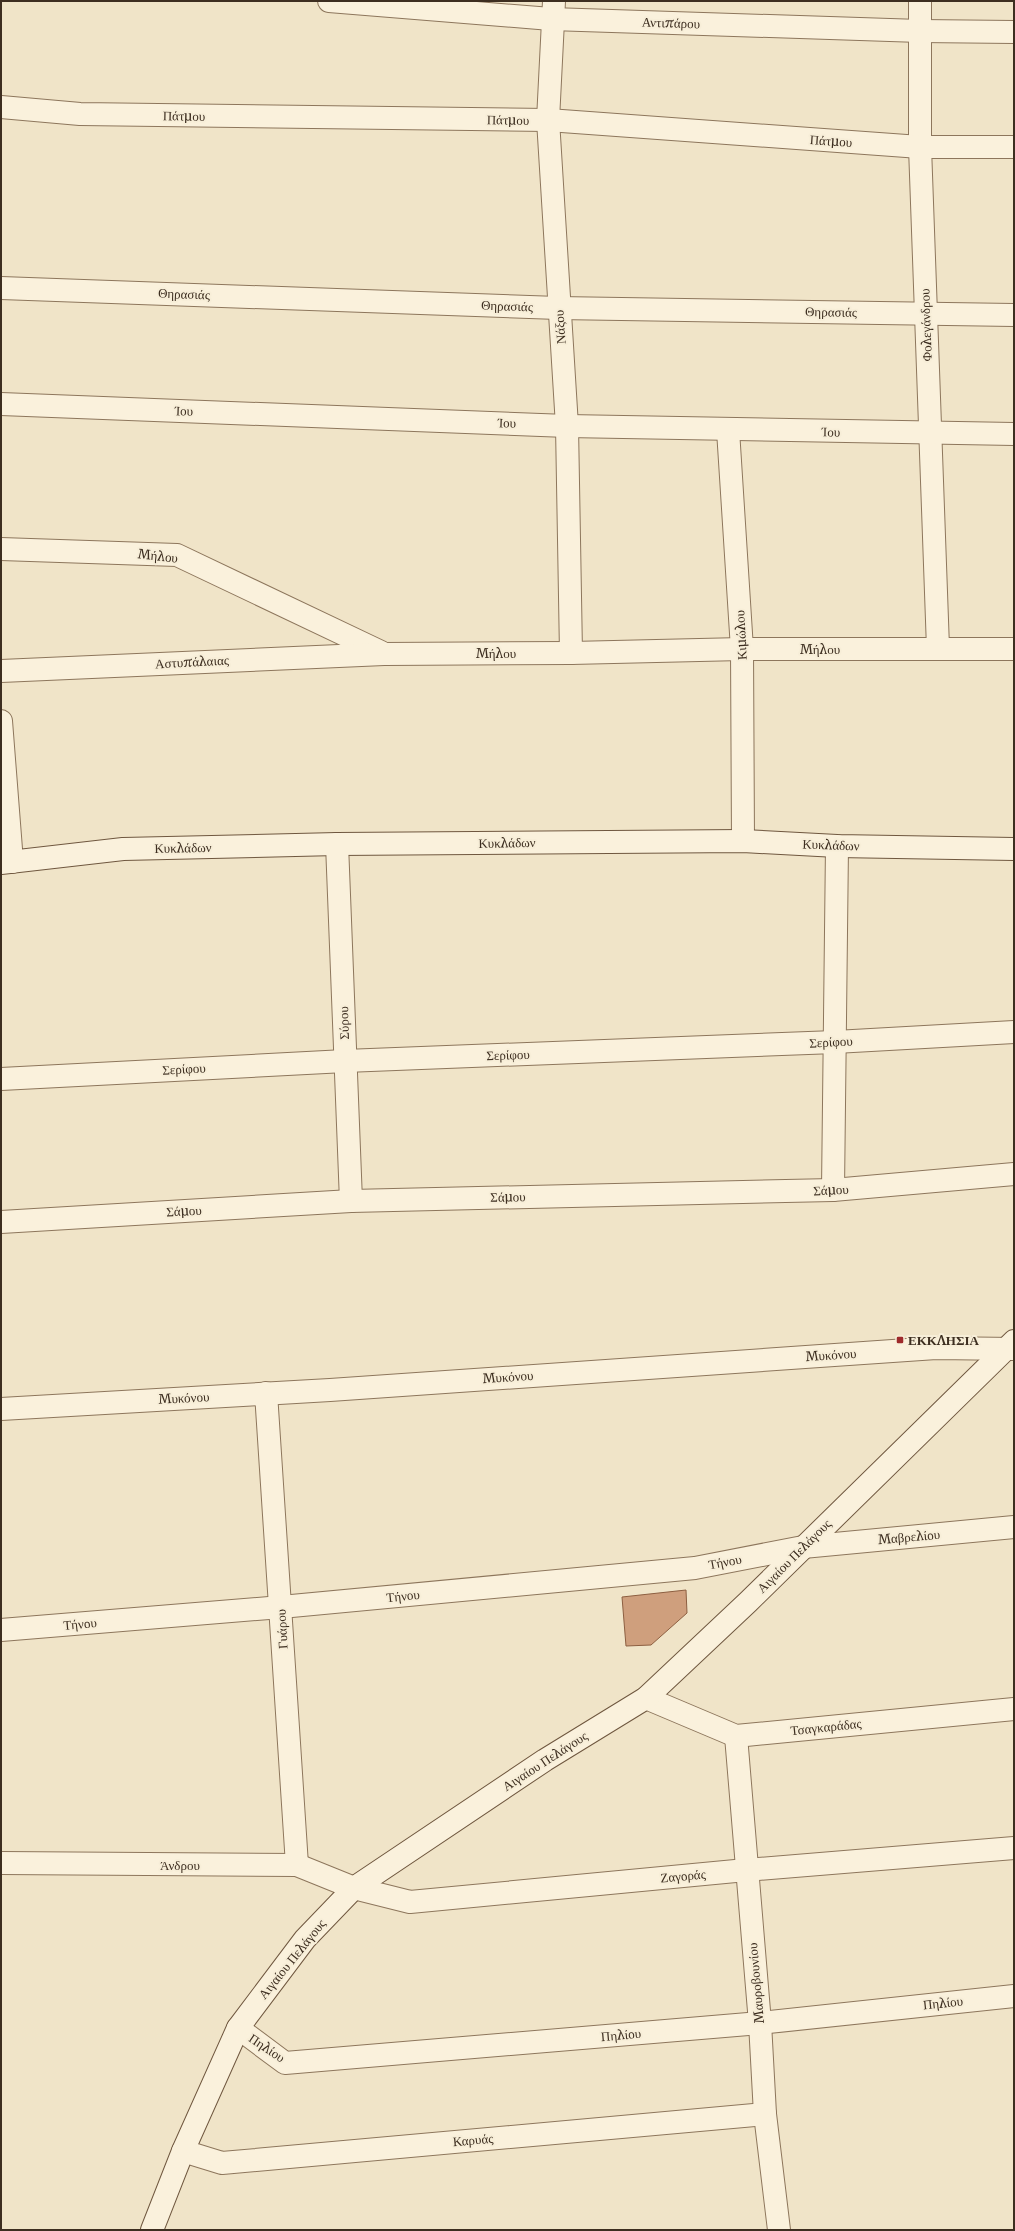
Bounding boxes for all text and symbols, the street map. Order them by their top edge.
street label: Αντιπάρου [642,13,700,33]
street label: Πάτμου [163,107,205,125]
street label: Πάτμου [487,111,529,129]
street label: Πάτμου [809,131,853,151]
street label: Θηρασιάς [158,285,211,303]
street label: Φολεγάνδρου [916,288,936,362]
street label: Θηρασιάς [481,297,534,315]
street label: Θηρασιάς [805,303,858,321]
street label: Νάξου [550,309,570,345]
street label: Ίου [174,402,193,420]
street label: Ίου [497,414,516,432]
street label: Ίου [821,423,840,441]
street label: Μήλου [137,545,179,567]
street label: Κιμώλου [731,610,751,660]
street label: Μήλου [800,641,840,658]
street label: Μήλου [476,645,516,662]
street label: Αστυπάλαιας [155,652,230,672]
street label: Κυκλάδων [478,834,536,852]
street label: Κυκλάδων [802,836,860,854]
street label: Κυκλάδων [154,839,212,857]
street label: Σύρου [335,1006,353,1040]
street label: Σερίφου [809,1032,853,1052]
street label: Σερίφου [486,1046,530,1064]
street label: Σερίφου [162,1059,206,1079]
street label: Σάμου [813,1181,849,1199]
street label: Σάμου [490,1188,526,1206]
street label: Σάμου [166,1202,202,1220]
place label: ΕΚΚΛΗΣΙΑ [908,1332,979,1349]
marker: ΕΚΚΛΗΣΙΑ [895,1335,905,1345]
street label: Μυκόνου [805,1345,857,1365]
street label: Μυκόνου [482,1367,534,1387]
street label: Μυκόνου [158,1388,210,1408]
street label: Αιγαίου Πελάγους [753,1515,835,1597]
street label: Μαβρελίου [877,1526,941,1548]
street label: Τήνου [707,1550,743,1574]
street label: Τήνου [385,1586,421,1606]
street label: Γυάρου [272,1608,292,1650]
street label: Τήνου [63,1614,97,1634]
street label: Τσαγκαράδας [790,1715,863,1739]
street label: Αιγαίου Πελάγους [499,1727,591,1795]
street label: Άνδρου [160,1857,200,1874]
street label: Ζαγοράς [660,1865,707,1886]
street label: Αιγαίου Πελάγους [255,1915,330,2002]
street label: Μαυροβουνίου [744,1942,768,2024]
street label: Πηλίου [922,1992,964,2014]
street label: Πηλίου [600,2025,642,2045]
street label: Πηλίου [246,2030,288,2066]
street label: Καρυάς [452,2130,495,2150]

